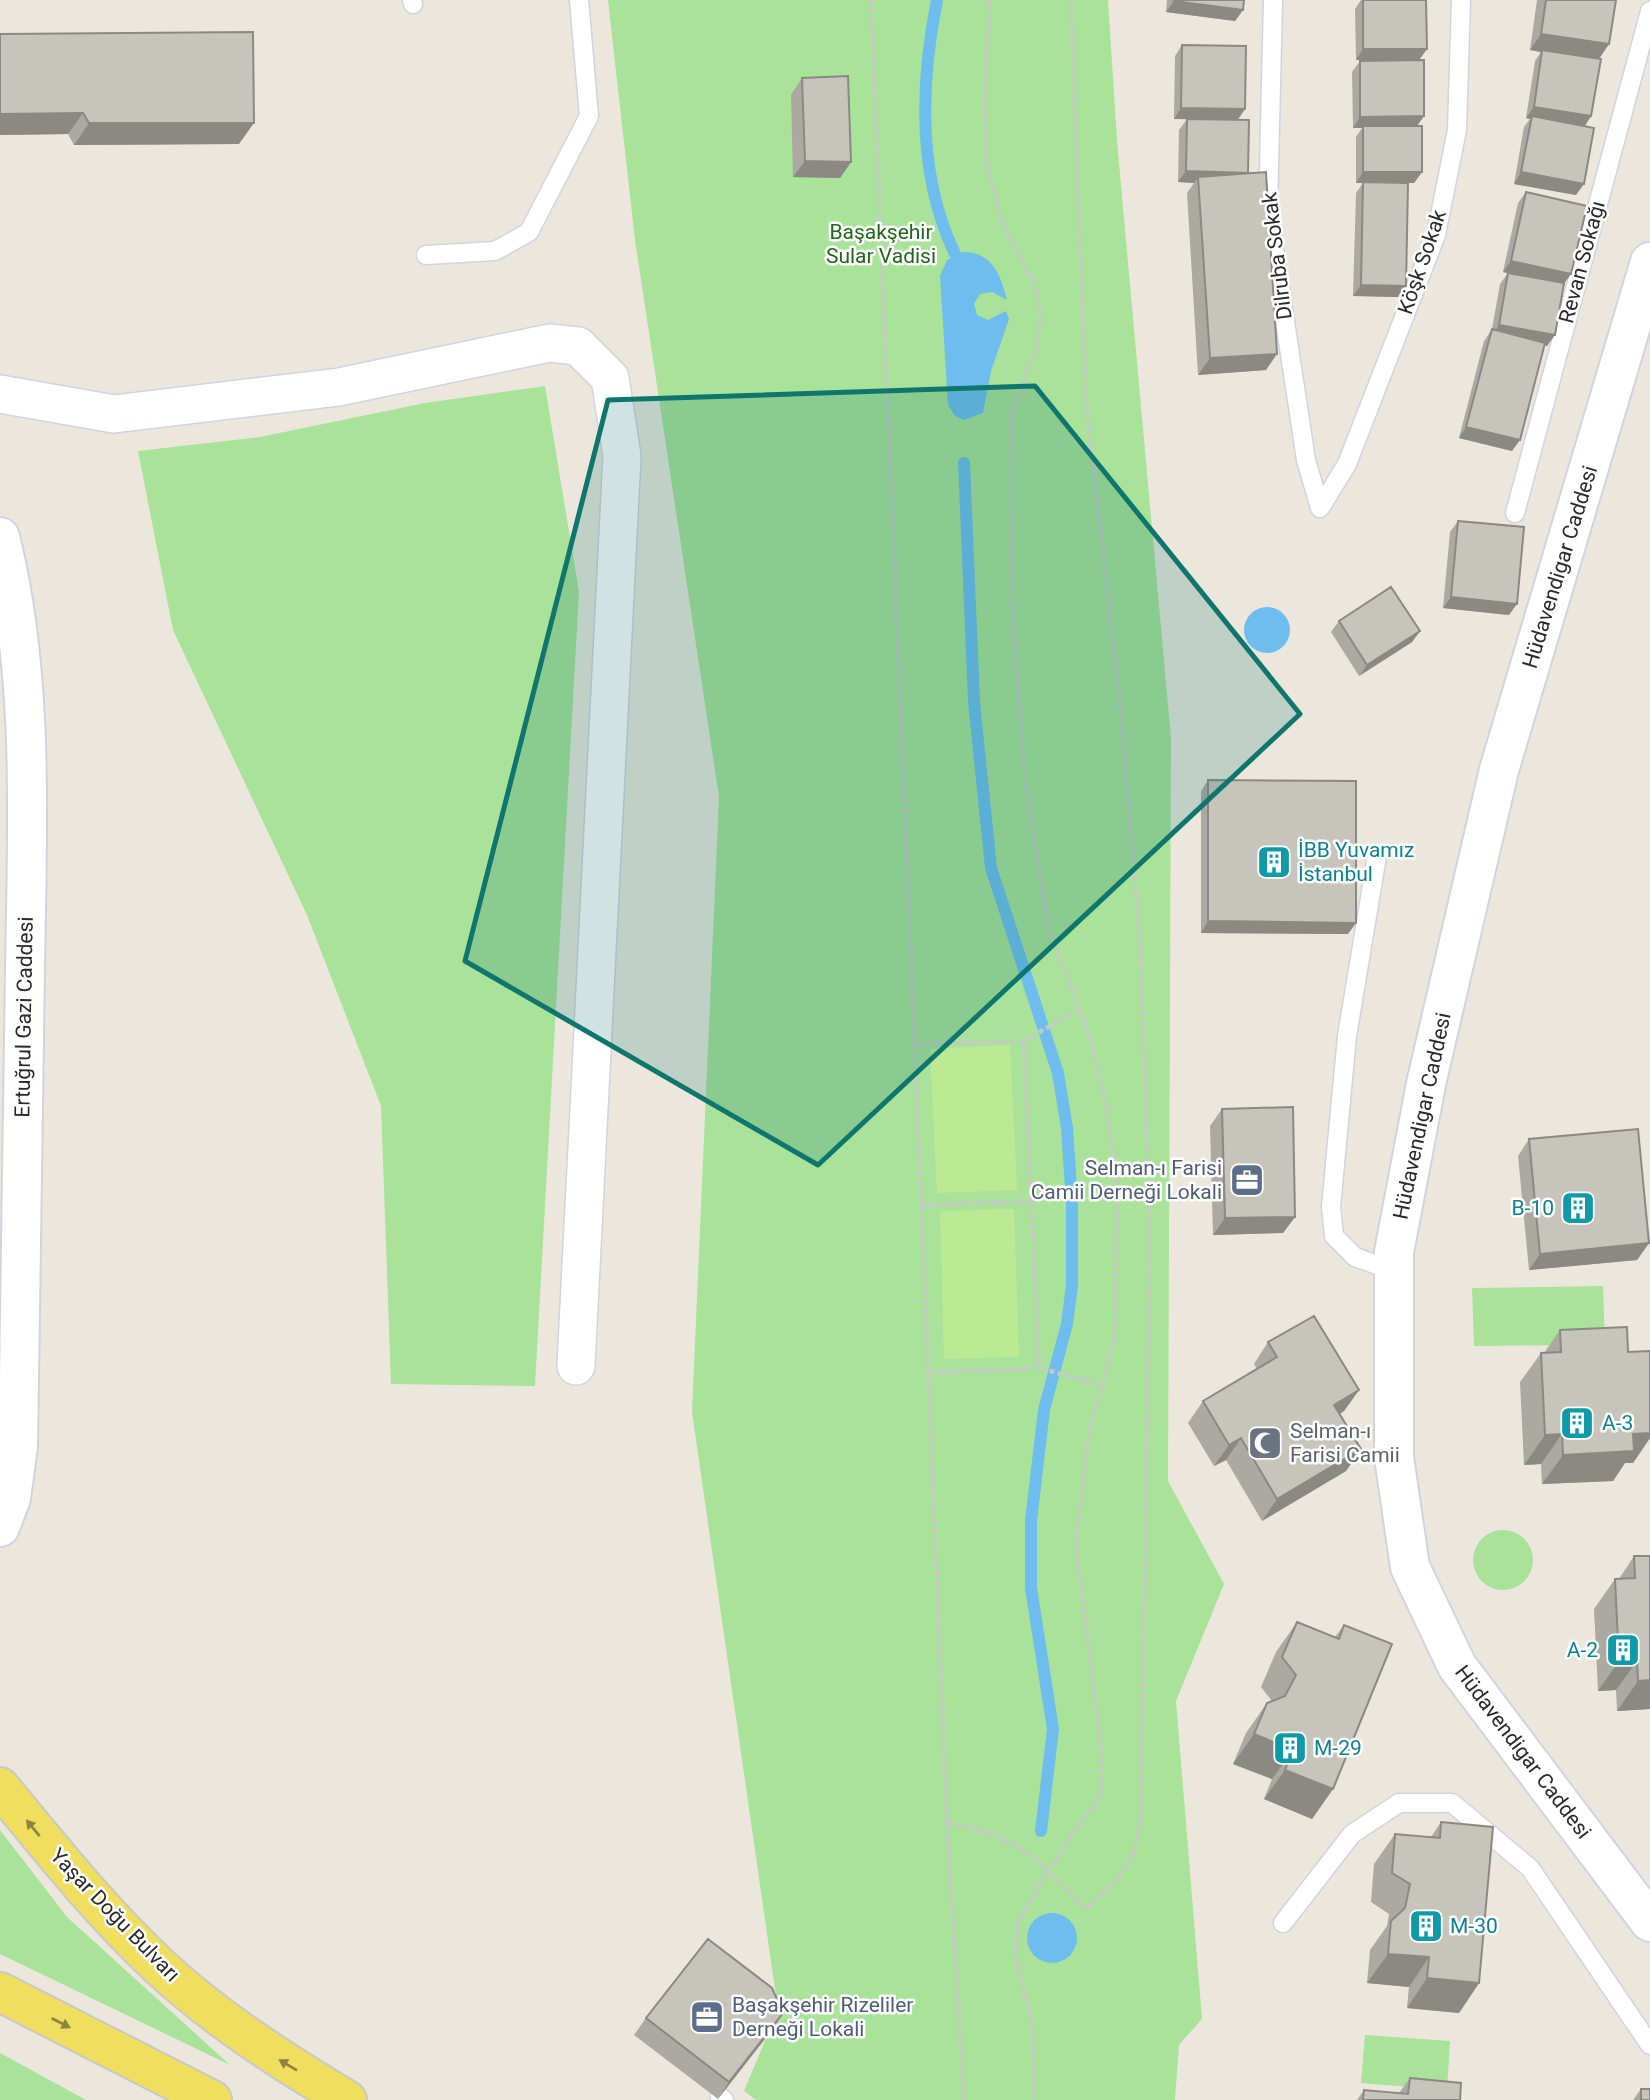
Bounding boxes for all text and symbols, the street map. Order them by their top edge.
street label: Dilruba Sokak [1257,191,1297,321]
street label: Revan Sokağı [1554,198,1610,326]
street label: Köşk Sokak [1393,206,1451,317]
park label: Başakşehir Sular Vadisi [826,220,936,268]
street label: Hüdavendigar Caddesi [1518,463,1602,671]
place label: İBB Yuvamız İstanbul [1298,838,1414,886]
building icon: İBB Yuvamız İstanbul [1255,843,1293,881]
street label: Ertuğrul Gazi Caddesi [10,916,38,1118]
street label: Hüdavendigar Caddesi [1388,1010,1456,1222]
place label: Selman-ı Farisi Camii Derneği Lokali [1031,1156,1222,1204]
office icon: Selman-ı Farisi Camii Derneği Lokali [1228,1161,1266,1199]
building icon: B-10 [1559,1189,1597,1227]
place label: B-10 [1512,1196,1554,1220]
building icon: A-3 [1558,1404,1596,1442]
place label: A-3 [1602,1411,1633,1435]
place label: Selman-ı Farisi Camii [1290,1419,1400,1467]
mosque icon: Selman-ı Farisi Camii [1246,1424,1284,1462]
building icon: A-2 [1604,1631,1642,1669]
place label: A-2 [1567,1638,1598,1662]
street label: Hüdavendigar Caddesi [1450,1661,1596,1843]
building icon: M-29 [1271,1729,1309,1767]
place label: M-29 [1314,1736,1362,1760]
one-way arrow [26,1819,41,1836]
street label: Yaşar Doğu Bulvarı [45,1843,185,1987]
building icon: M-30 [1407,1907,1445,1945]
place label: M-30 [1450,1914,1498,1938]
place label: Başakşehir Rizeliler Derneği Lokali [732,1993,913,2041]
office icon: Başakşehir Rizeliler Derneği Lokali [688,1998,726,2036]
one-way arrow [51,2017,71,2028]
one-way arrow [279,2058,298,2071]

